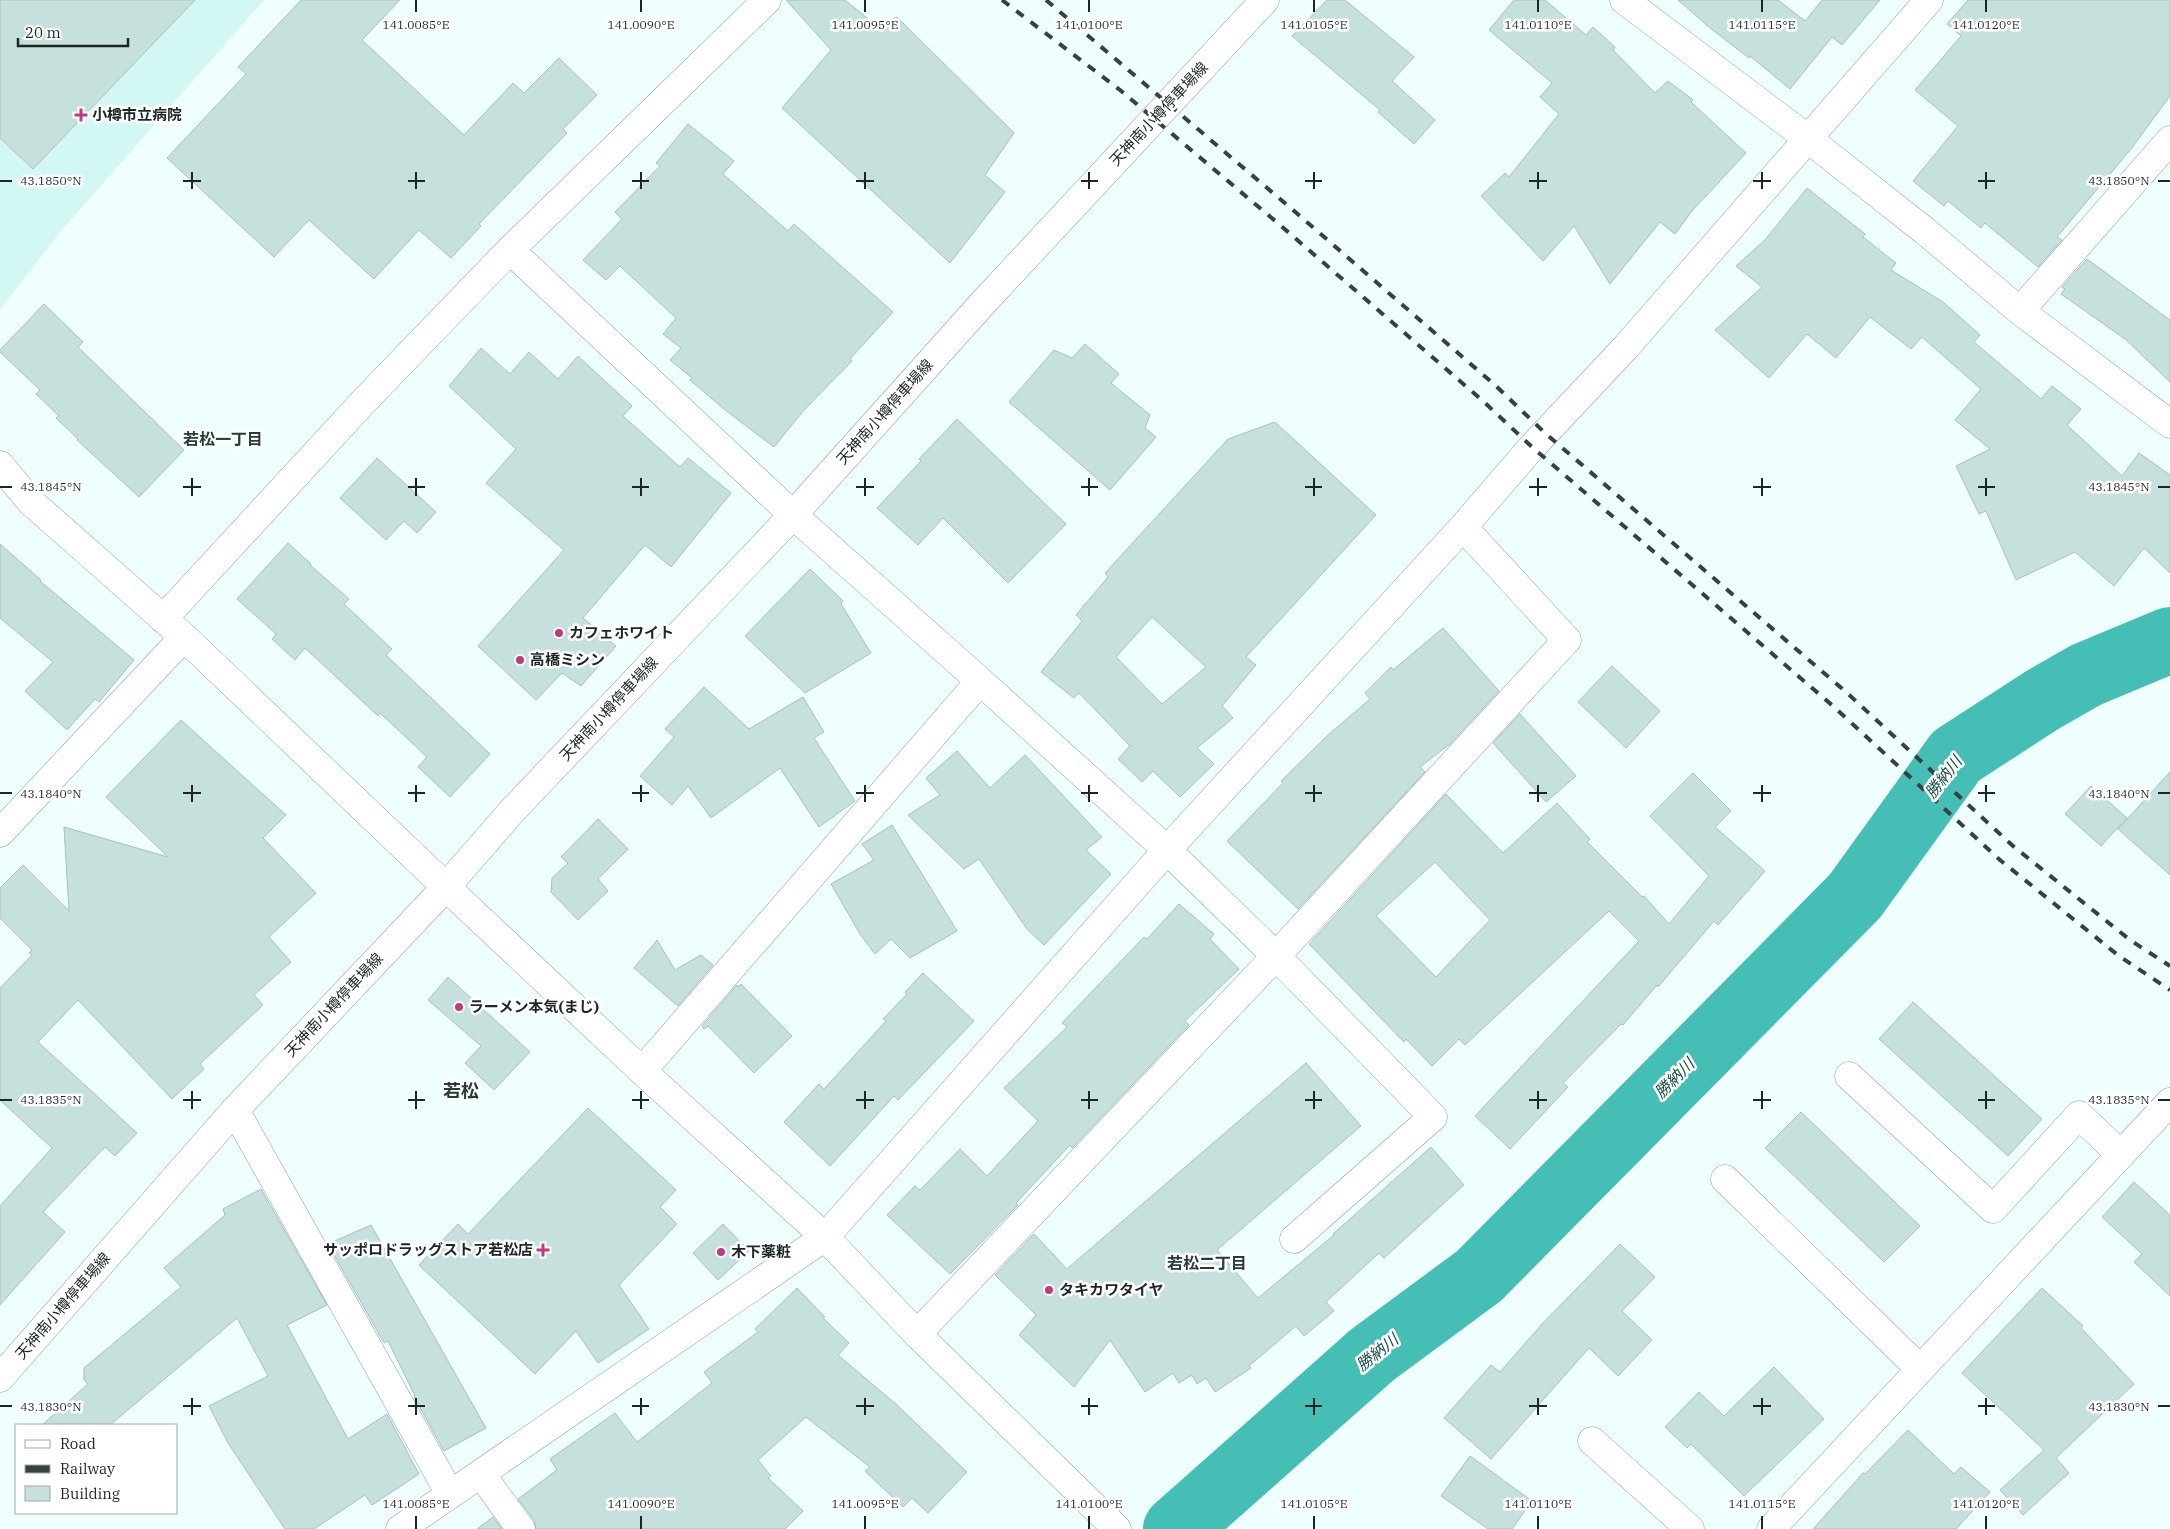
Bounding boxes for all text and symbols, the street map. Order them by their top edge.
scale bar [18,15,128,47]
text: 141.0085°E [383,17,449,32]
text: 141.0090°E [608,17,674,32]
text: 141.0095°E [832,17,898,32]
text: 141.0100°E [1056,17,1122,32]
text: 141.0105°E [1281,17,1347,32]
text: 141.0110°E [1505,17,1571,32]
text: 141.0115°E [1729,17,1795,32]
text: 141.0120°E [1953,17,2019,32]
text: 20 m [25,23,61,42]
street label: 天神南小樽停車場線 [1106,58,1212,170]
place label: 小樽市立病院 [92,105,182,124]
marker: 小樽市立病院 [74,108,88,122]
text: 43.1850°N [20,173,82,188]
text: 43.1850°N [2088,173,2150,188]
street label: 天神南小樽停車場線 [832,355,937,468]
district label: 若松一丁目 [183,429,263,449]
text: 43.1845°N [20,479,82,494]
text: 43.1845°N [2088,479,2150,494]
place label: カフェホワイト [569,623,674,642]
marker: カフェホワイト [553,627,565,639]
place label: 高橋ミシン [530,650,605,669]
street label: 天神南小樽停車場線 [556,653,662,765]
marker: 高橋ミシン [514,654,526,666]
water label: 勝納川 [1920,750,1967,802]
text: 43.1840°N [20,786,82,801]
text: 43.1840°N [2088,786,2150,801]
street label: 天神南小樽停車場線 [281,949,387,1061]
place label: ラーメン本気(まじ) [469,997,599,1016]
marker: ラーメン本気(まじ) [453,1001,465,1013]
water label: 勝納川 [1650,1053,1699,1102]
district label: 若松 [443,1079,479,1102]
text: 43.1835°N [20,1092,82,1107]
text: 43.1835°N [2088,1092,2150,1107]
place label: サッポロドラッグストア若松店 [323,1240,533,1259]
place label: 木下薬粧 [731,1242,791,1261]
marker: サッポロドラッグストア若松店 [537,1244,549,1256]
marker: 木下薬粧 [715,1246,727,1258]
street label: 天神南小樽停車場線 [11,1248,114,1363]
district label: 若松二丁目 [1167,1253,1247,1273]
place label: タキカワタイヤ [1059,1280,1164,1299]
marker: タキカワタイヤ [1043,1284,1055,1296]
water label: 勝納川 [1352,1328,1403,1375]
text: 43.1830°N [20,1399,82,1414]
text: 43.1830°N [2088,1399,2150,1414]
legend [15,1424,178,1514]
text: Road [60,1434,96,1453]
text: Railway [60,1459,115,1478]
text: Building [60,1484,120,1503]
text: 141.0085°E [383,1496,449,1511]
text: 141.0090°E [608,1496,674,1511]
text: 141.0095°E [832,1496,898,1511]
text: 141.0100°E [1056,1496,1122,1511]
text: 141.0105°E [1281,1496,1347,1511]
text: 141.0110°E [1505,1496,1571,1511]
text: 141.0115°E [1729,1496,1795,1511]
text: 141.0120°E [1953,1496,2019,1511]

